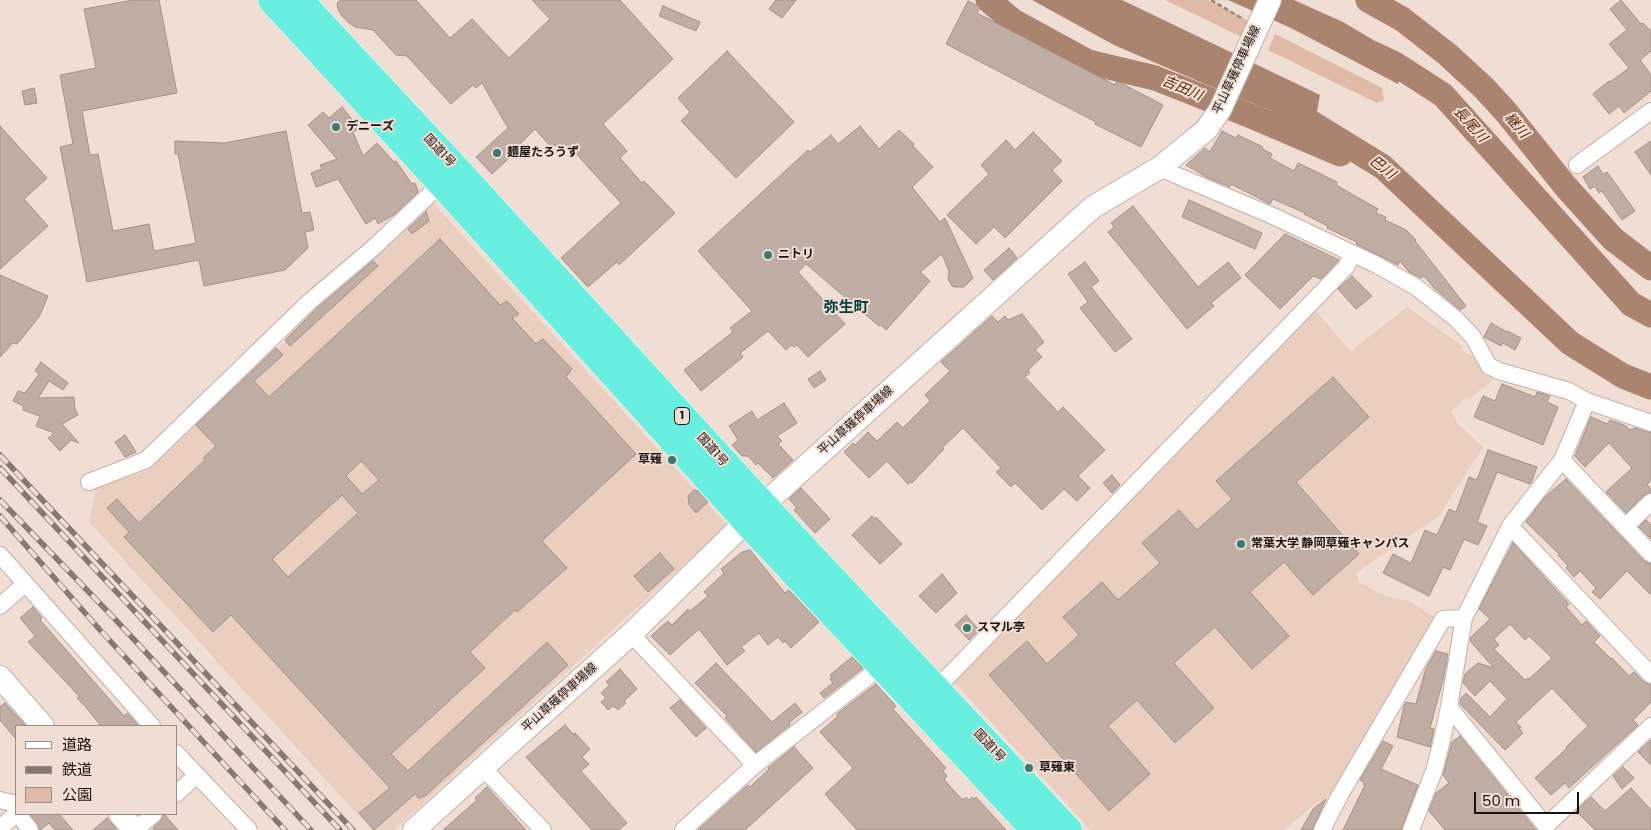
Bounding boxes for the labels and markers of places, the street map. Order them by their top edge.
place label: デニーズ [346,120,394,134]
marker: デニーズ [330,121,342,133]
place label: 麺屋たろうず [507,146,579,160]
marker: 麺屋たろうず [491,147,503,159]
place label: ニトリ [778,248,814,262]
marker: ニトリ [762,249,774,261]
place label: 草薙 [638,453,662,467]
marker: 草薙 [666,454,678,466]
place label: 常葉大学 静岡草薙キャンパス [1251,537,1410,551]
marker: 常葉大学 静岡草薙キャンパス [1235,538,1247,550]
place label: スマル亭 [977,621,1025,635]
marker: スマル亭 [961,622,973,634]
place label: 草薙東 [1039,761,1075,775]
marker: 草薙東 [1023,762,1035,774]

